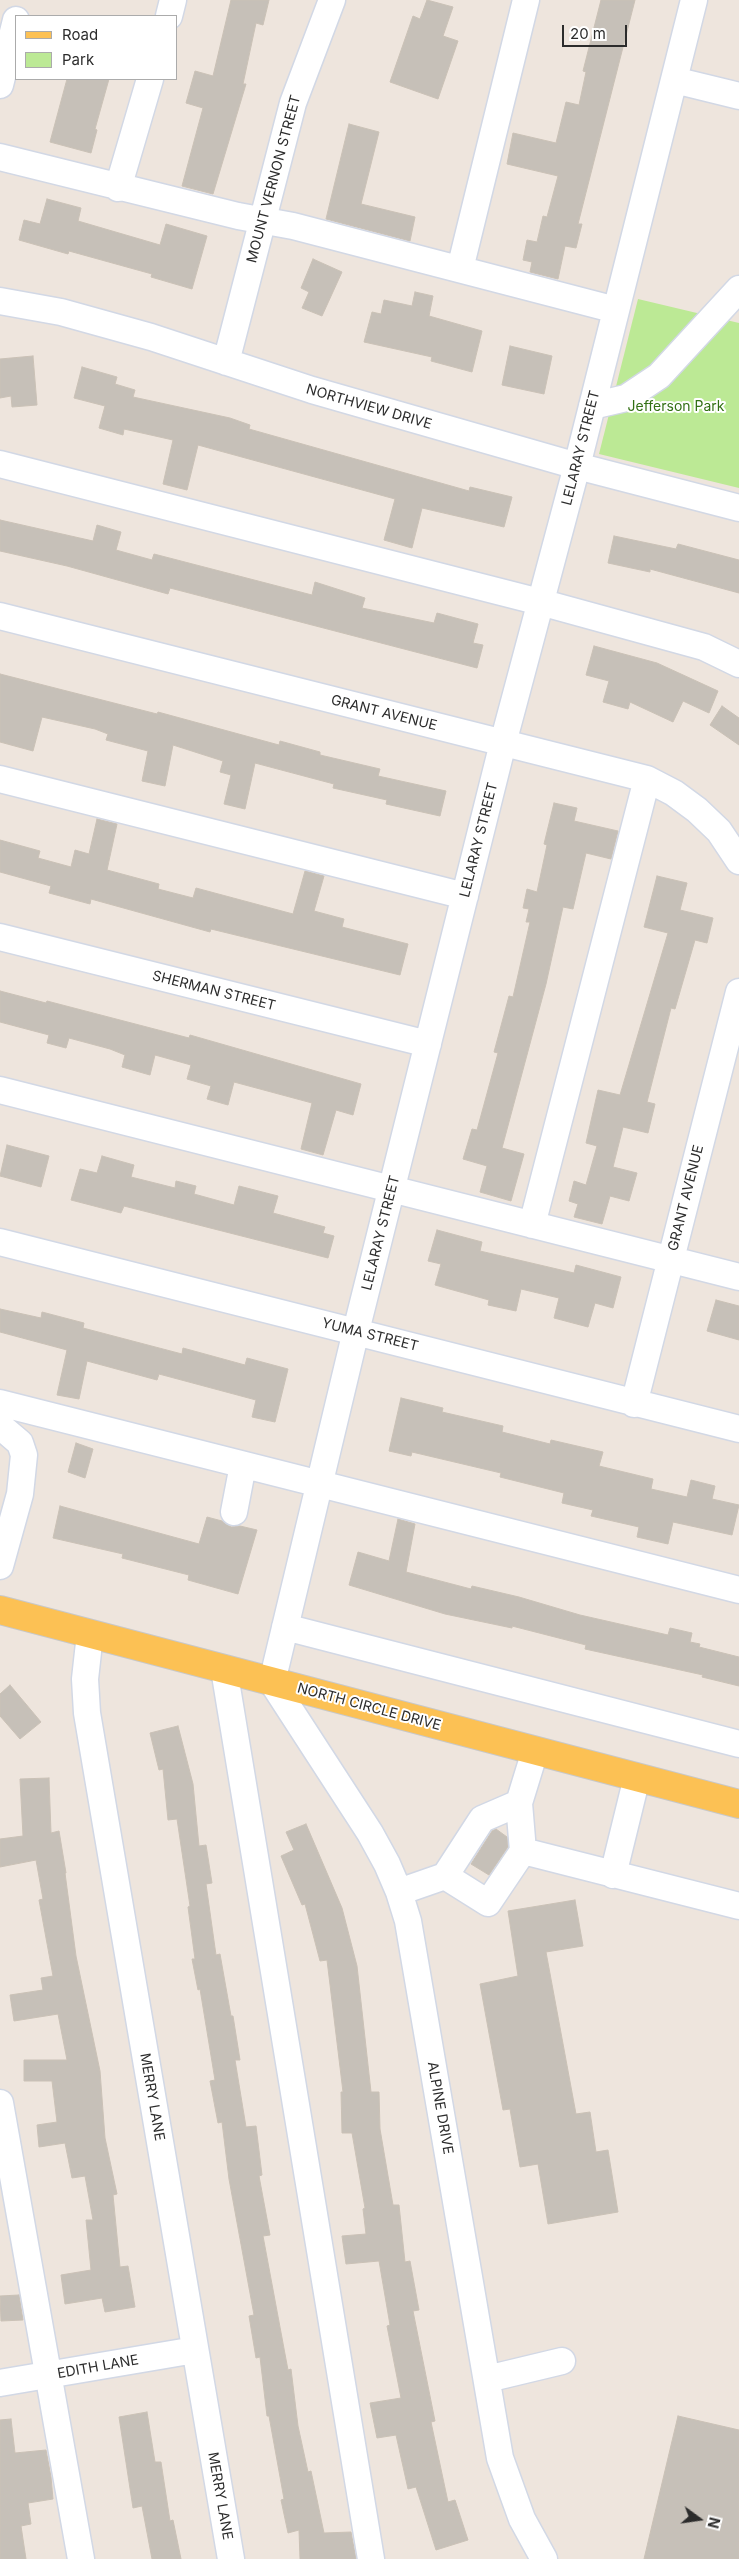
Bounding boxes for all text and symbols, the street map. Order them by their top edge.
legend [15,15,178,80]
scale bar [564,15,629,47]
text: 20 m [570,24,606,43]
text: Road [62,25,98,44]
text: Park [62,50,94,69]
street label: MOUNT VERNON STREET [243,93,305,265]
street label: NORTHVIEW DRIVE [304,381,434,433]
street label: LELARAY STREET [559,389,603,507]
park label: Jefferson Park [628,399,724,415]
street label: GRANT AVENUE [329,692,439,734]
street label: LELARAY STREET [457,781,501,899]
street label: SHERMAN STREET [151,968,277,1014]
street label: GRANT AVENUE [665,1143,707,1253]
street label: LELARAY STREET [359,1174,403,1292]
street label: YUMA STREET [320,1315,420,1355]
street label: NORTH CIRCLE DRIVE [295,1680,443,1734]
street label: MERRY LANE [136,2052,168,2142]
street label: ALPINE DRIVE [424,2060,456,2156]
street label: EDITH LANE [56,2352,140,2382]
street label: MERRY LANE [204,2451,236,2541]
north arrow [674,2494,724,2544]
text: N [705,2516,724,2530]

